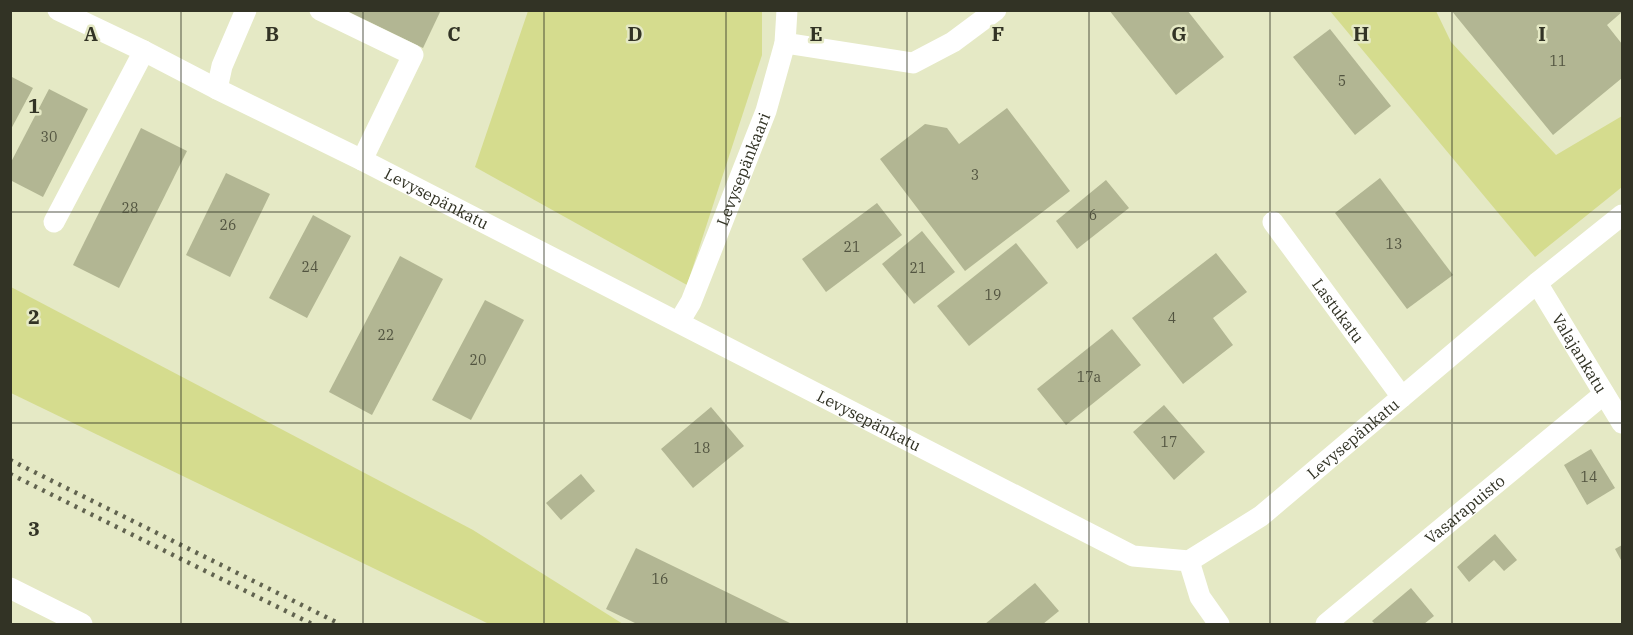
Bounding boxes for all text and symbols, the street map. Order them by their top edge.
text: A [84,20,98,47]
text: B [265,20,279,47]
text: C [447,20,461,47]
text: D [627,20,643,47]
text: E [809,20,823,47]
text: F [992,20,1004,47]
text: G [1171,20,1187,47]
text: H [1353,20,1369,47]
text: I [1538,20,1546,47]
house number: 11 [1550,52,1566,70]
house number: 5 [1338,72,1346,90]
text: 1 [28,92,40,119]
street label: Levysepänkaari [712,110,774,229]
house number: 30 [41,128,57,146]
street label: Levysepänkatu [381,163,492,233]
house number: 3 [971,166,979,184]
house number: 28 [122,199,138,217]
house number: 6 [1089,206,1097,224]
house number: 26 [220,216,236,234]
house number: 13 [1386,235,1402,253]
house number: 21 [844,238,860,256]
house number: 24 [302,258,318,276]
house number: 21 [910,259,926,277]
street label: Lastukatu [1308,274,1369,347]
house number: 19 [985,286,1001,304]
text: 2 [28,303,40,330]
house number: 4 [1168,309,1176,327]
street label: Valajankatu [1548,310,1611,397]
house number: 22 [378,326,394,344]
house number: 20 [470,351,486,369]
house number: 17a [1077,368,1102,386]
street label: Levysepänkatu [814,385,925,455]
street label: Levysepänkatu [1303,394,1403,483]
house number: 17 [1161,433,1177,451]
house number: 18 [694,439,710,457]
house number: 14 [1581,468,1597,486]
street label: Vasarapuisto [1421,470,1509,548]
text: 3 [28,515,40,542]
house number: 16 [652,570,668,588]

